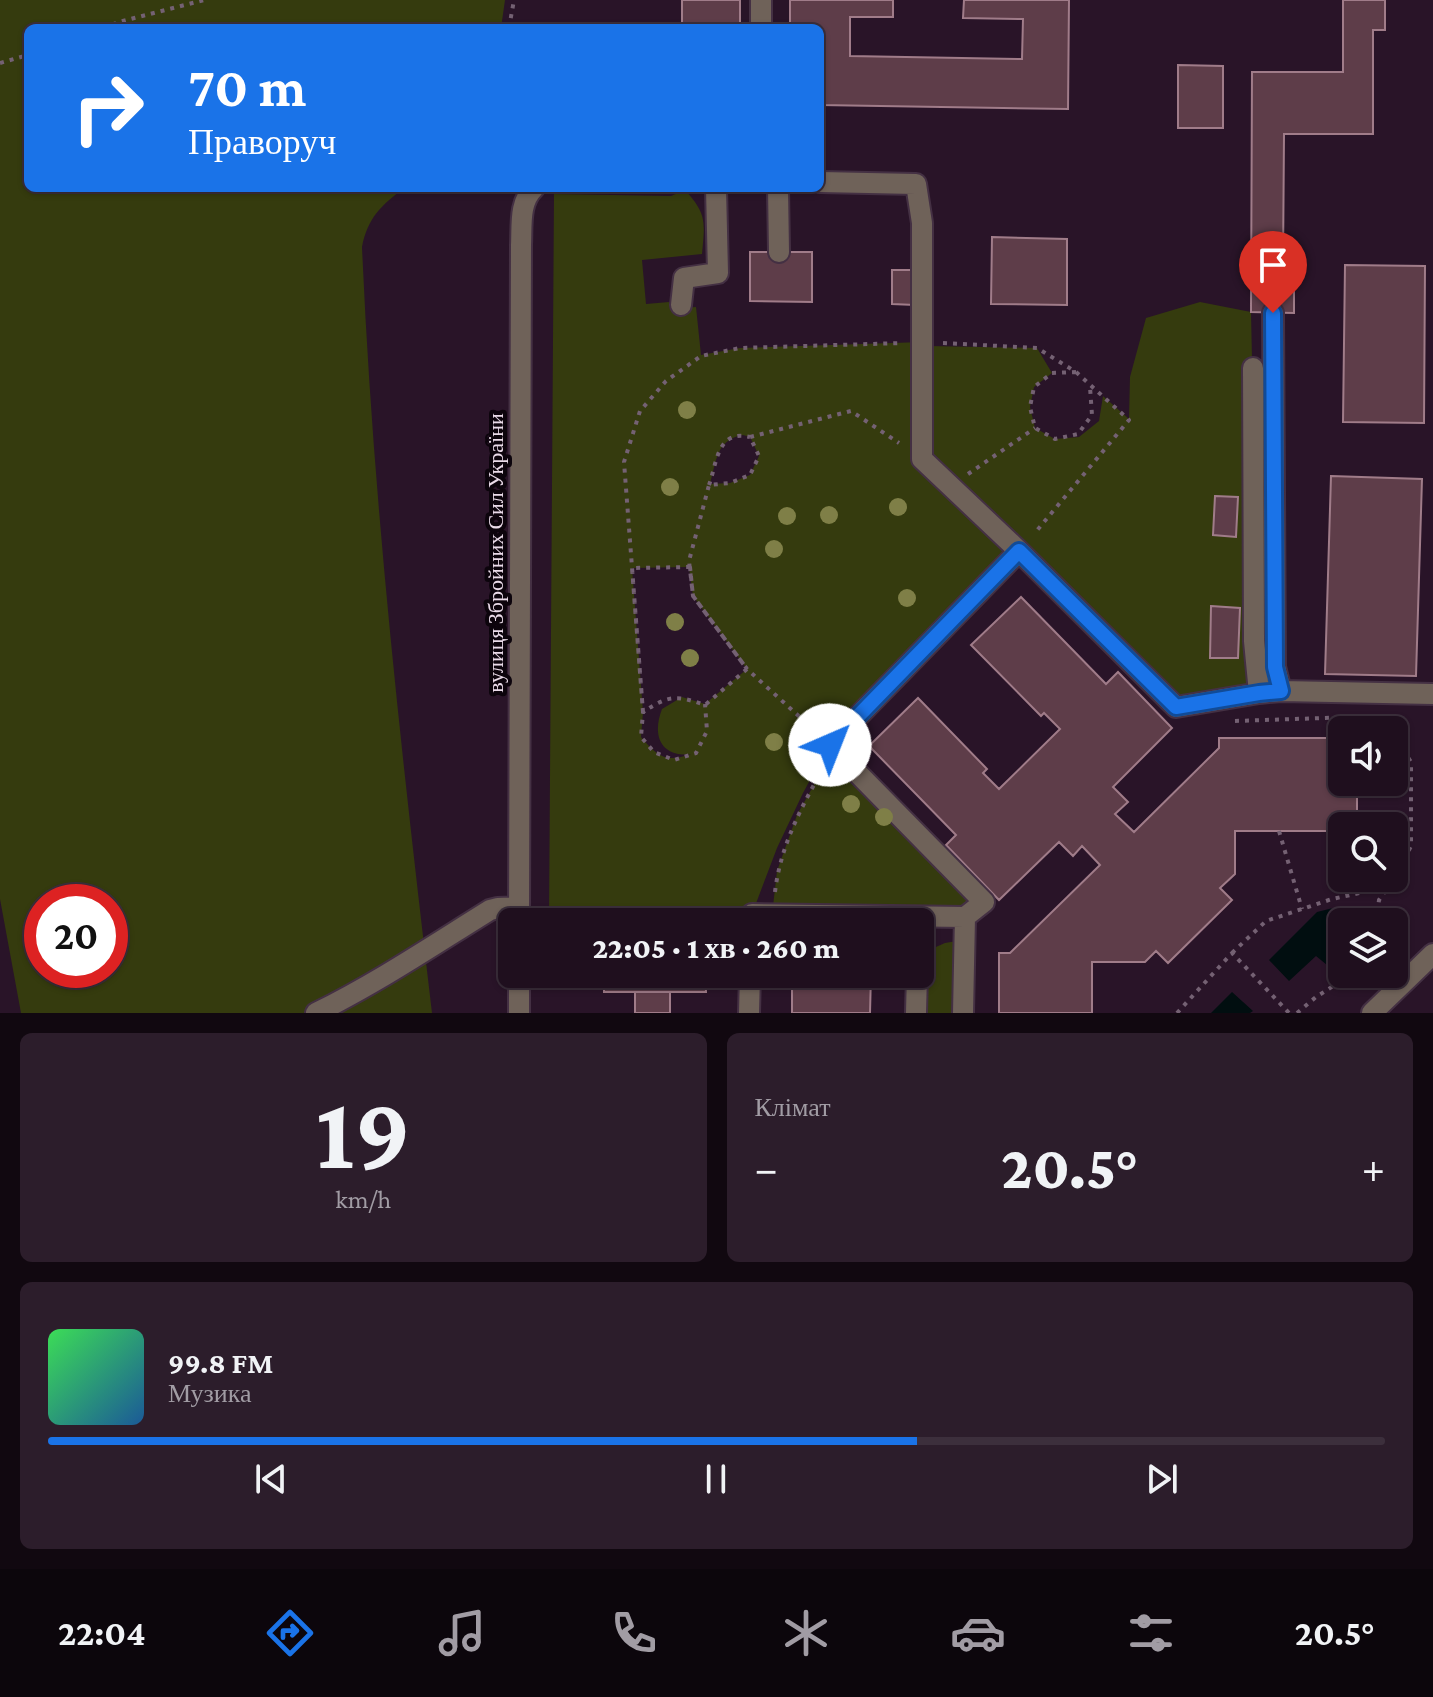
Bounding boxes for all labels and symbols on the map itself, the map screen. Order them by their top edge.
pin [1239,231,1307,313]
street label: вулиця Збройних Сил України [483,413,508,693]
position arrow [788,703,872,787]
speed limit sign: 20 [24,884,128,988]

